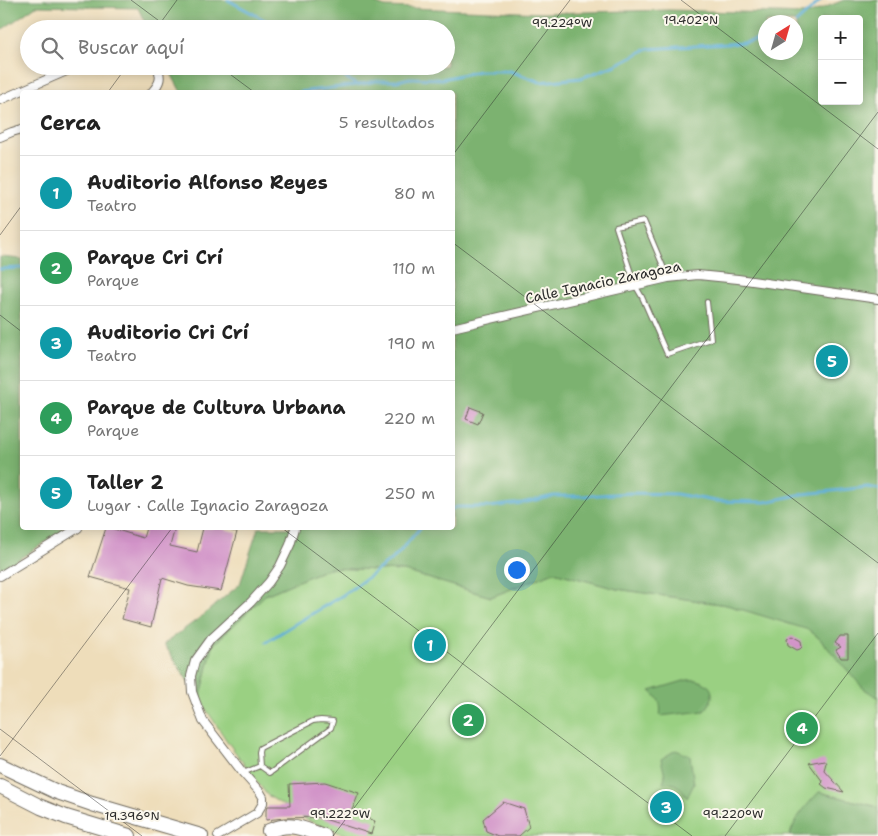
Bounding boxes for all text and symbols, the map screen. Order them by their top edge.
text: 19.402°N [664,12,718,28]
text: 99.224°W [532,15,592,31]
north arrow [758,15,803,60]
map controls [818,15,863,105]
button: + [818,15,863,60]
search box [20,20,455,75]
icon: search [38,34,66,62]
text: Buscar aquí [78,35,184,60]
button: − [818,60,863,105]
text: Cerca [40,109,101,137]
text: 5 resultados [339,112,435,133]
text: Auditorio Alfonso Reyes [87,170,328,195]
text: 1 [52,183,60,204]
text: 80 m [394,183,435,204]
text: Teatro [87,195,137,216]
text: Parque Cri Crí [87,245,223,270]
street label: Calle Ignacio Zaragoza [523,257,683,307]
text: 2 [50,258,62,279]
text: 110 m [392,258,435,279]
text: Parque [87,270,139,291]
text: Auditorio Cri Crí [87,320,249,345]
text: 3 [50,333,62,354]
text: 190 m [388,333,435,354]
pin: 5 [816,342,848,380]
text: Teatro [87,345,137,366]
text: Parque de Cultura Urbana [87,395,345,420]
text: 4 [50,408,62,429]
text: 220 m [383,408,435,429]
text: Parque [87,420,139,441]
text: Taller 2 [87,470,163,495]
text: 5 [51,483,61,504]
text: 250 m [384,483,435,504]
text: Lugar · Calle Ignacio Zaragoza [87,495,328,516]
your location [504,557,530,583]
pin: 1 [414,626,446,664]
pin: 2 [452,701,484,739]
pin: 4 [786,709,818,747]
pin: 3 [650,788,682,826]
text: 99.222°W [310,806,370,822]
text: 99.220°W [703,806,763,822]
text: 19.396°N [104,808,160,824]

